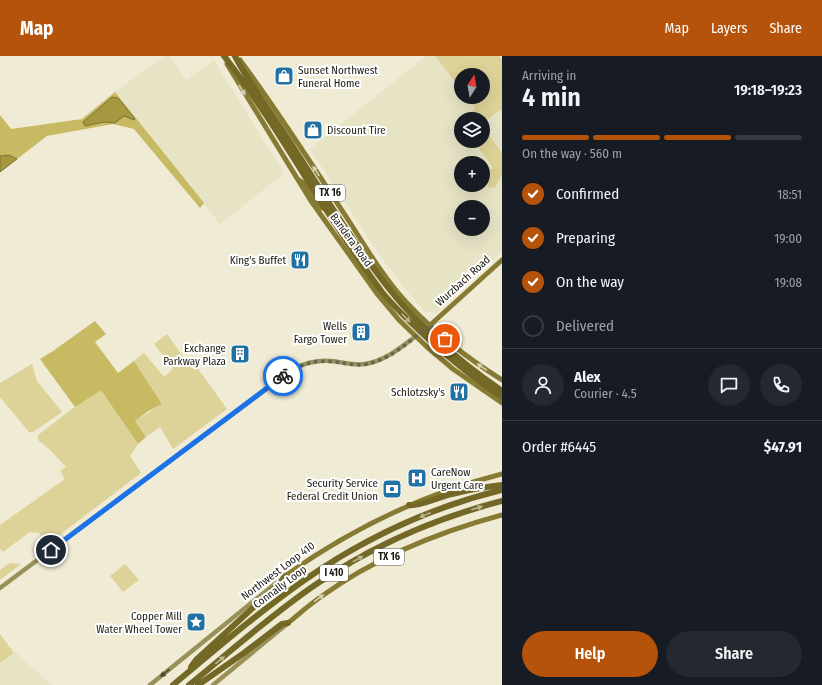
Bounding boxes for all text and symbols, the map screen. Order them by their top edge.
text: Map [20,17,53,40]
text: Map [665,20,689,37]
text: Layers [711,20,747,37]
text: Share [769,20,802,37]
place label: Sunset Northwest Funeral Home [298,64,378,90]
shop icon: Sunset Northwest Funeral Home [273,65,295,87]
north arrow [454,68,490,104]
map controls [454,68,490,236]
text: Arriving in [522,68,576,83]
text: 19:18–19:23 [734,81,802,99]
text: 4 min [522,82,581,113]
one-way arrow [238,85,246,95]
button: layers [454,112,490,148]
shop icon: Discount Tire [302,119,324,141]
place label: Discount Tire [327,124,386,137]
text: On the way · 560 m [522,146,622,161]
button: + [454,156,490,192]
one-way arrow [312,165,319,176]
icon: check [522,183,544,205]
road number: TX 16 [315,185,345,201]
text: Confirmed [556,185,619,203]
text: 18:51 [777,187,802,202]
button: − [454,200,490,236]
street label: Bandera Road [327,211,375,269]
icon: check [522,227,544,249]
text: Preparing [556,229,615,247]
text: 19:00 [774,231,802,246]
restaurant icon: King's Buffet [289,249,311,271]
street label: Wurzbach Road [433,253,493,309]
place label: King's Buffet [230,254,286,267]
icon: check [522,271,544,293]
text: On the way [556,273,624,291]
text: 19:08 [775,275,802,290]
one-way arrow [402,313,411,323]
text: Delivered [556,317,614,335]
place label: Wells Fargo Tower [294,320,347,346]
building icon: Wells Fargo Tower [350,321,372,343]
pin [428,322,462,356]
icon: bag [434,328,456,350]
place label: Exchange Parkway Plaza [163,342,226,368]
building icon: Exchange Parkway Plaza [229,343,251,365]
courier [263,356,303,396]
one-way arrow [477,363,488,371]
button: person [522,364,564,406]
button: chat [708,364,750,406]
button: phone [760,364,802,406]
icon: bike [272,365,294,387]
text: Alex [574,368,601,386]
restaurant icon: Schlotzsky's [448,381,470,403]
place label: Schlotzsky's [391,386,445,399]
text: Courier · 4.5 [574,386,637,401]
text: Order #6445 [522,438,596,456]
text: $47.91 [764,438,802,456]
place label: CareNow Urgent Care [431,466,483,492]
hospital icon: CareNow Urgent Care [406,467,428,489]
place label: Security Service Federal Credit Union [287,477,378,503]
bank icon: Security Service Federal Credit Union [381,478,403,500]
one-way arrow [472,505,484,511]
one-way arrow [420,512,431,518]
pin [34,533,68,567]
icon: home [40,539,62,561]
street label: Northwest Loop 410 [239,539,318,603]
road number: TX 16 [374,549,404,565]
one-way arrow [352,555,364,562]
street label: Connally Loop [251,563,309,611]
road number: I 410 [320,565,348,581]
one-way arrow [313,594,324,603]
place label: Copper Mill Water Wheel Tower [96,610,182,636]
place icon: Copper Mill Water Wheel Tower [185,611,207,633]
button: Help [522,631,658,677]
button: Share [666,631,802,677]
one-way arrow [214,656,225,665]
one-way arrow [159,669,170,678]

